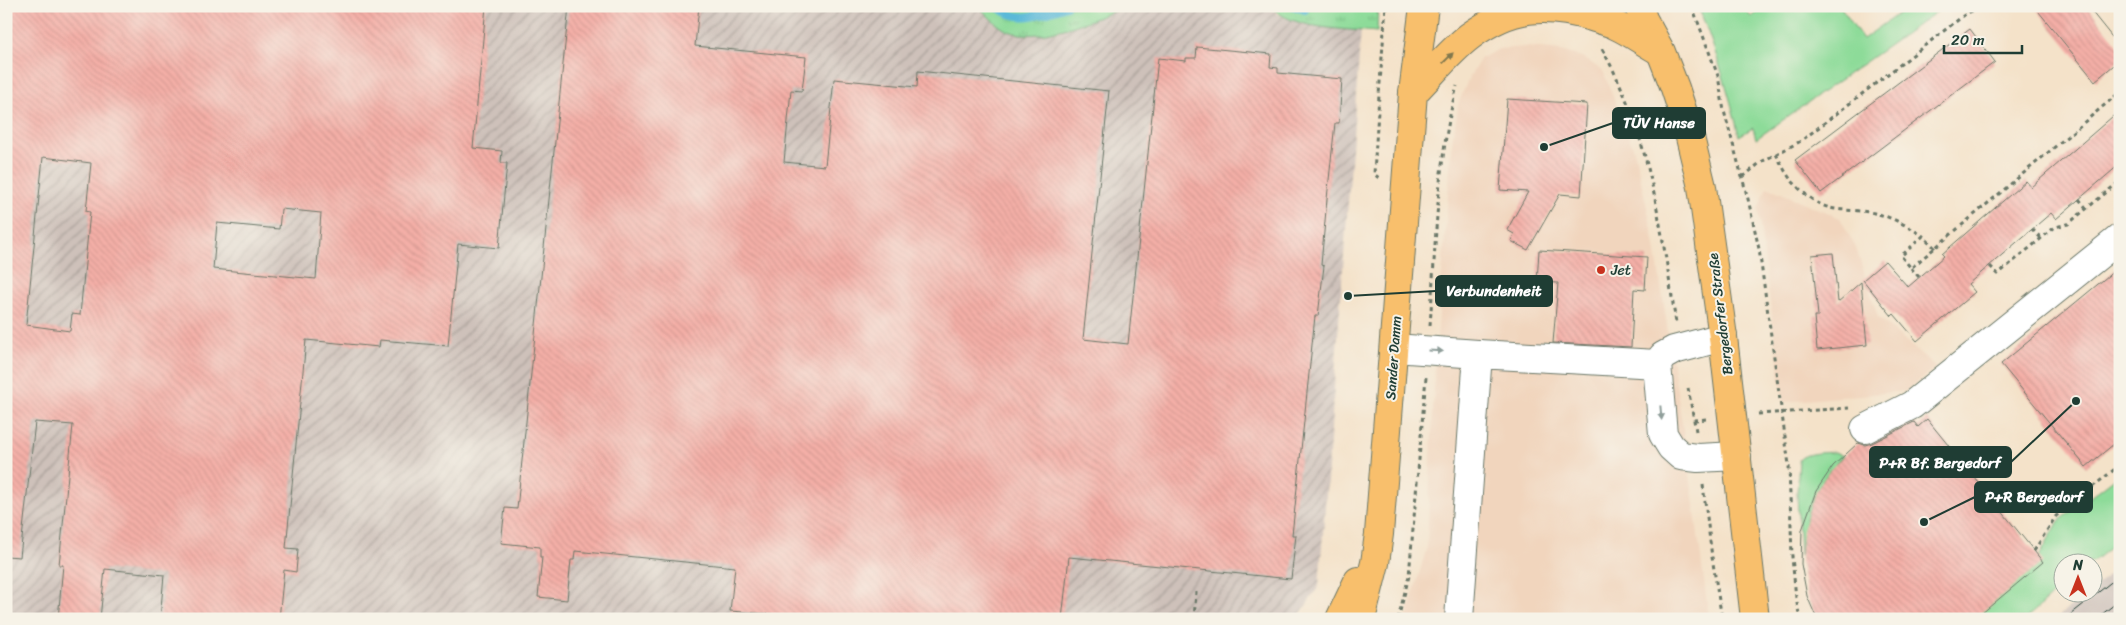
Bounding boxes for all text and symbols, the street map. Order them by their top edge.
scale bar [1944,22,2021,54]
text: 20 m [1951,27,1985,53]
one-way arrow [1441,52,1453,64]
callout: TÜV Hanse [1613,108,1705,138]
text: TÜV Hanse [1623,110,1695,136]
street label: Bergedorfer Straße [1701,251,1740,376]
place label: Jet [1610,258,1631,283]
marker: Jet [1595,264,1607,276]
callout: Verbundenheit [1436,276,1552,306]
text: Verbundenheit [1446,278,1542,304]
street label: Sander Damm [1378,315,1409,401]
one-way arrow [1428,348,1444,356]
one-way arrow [1658,405,1666,421]
callout: P+R Bf. Bergedorf [1870,447,2011,477]
text: P+R Bf. Bergedorf [1879,450,2002,476]
callout: P+R Bergedorf [1975,482,2092,512]
text: P+R Bergedorf [1985,484,2086,510]
north arrow [2054,552,2104,602]
text: N [2072,553,2083,578]

